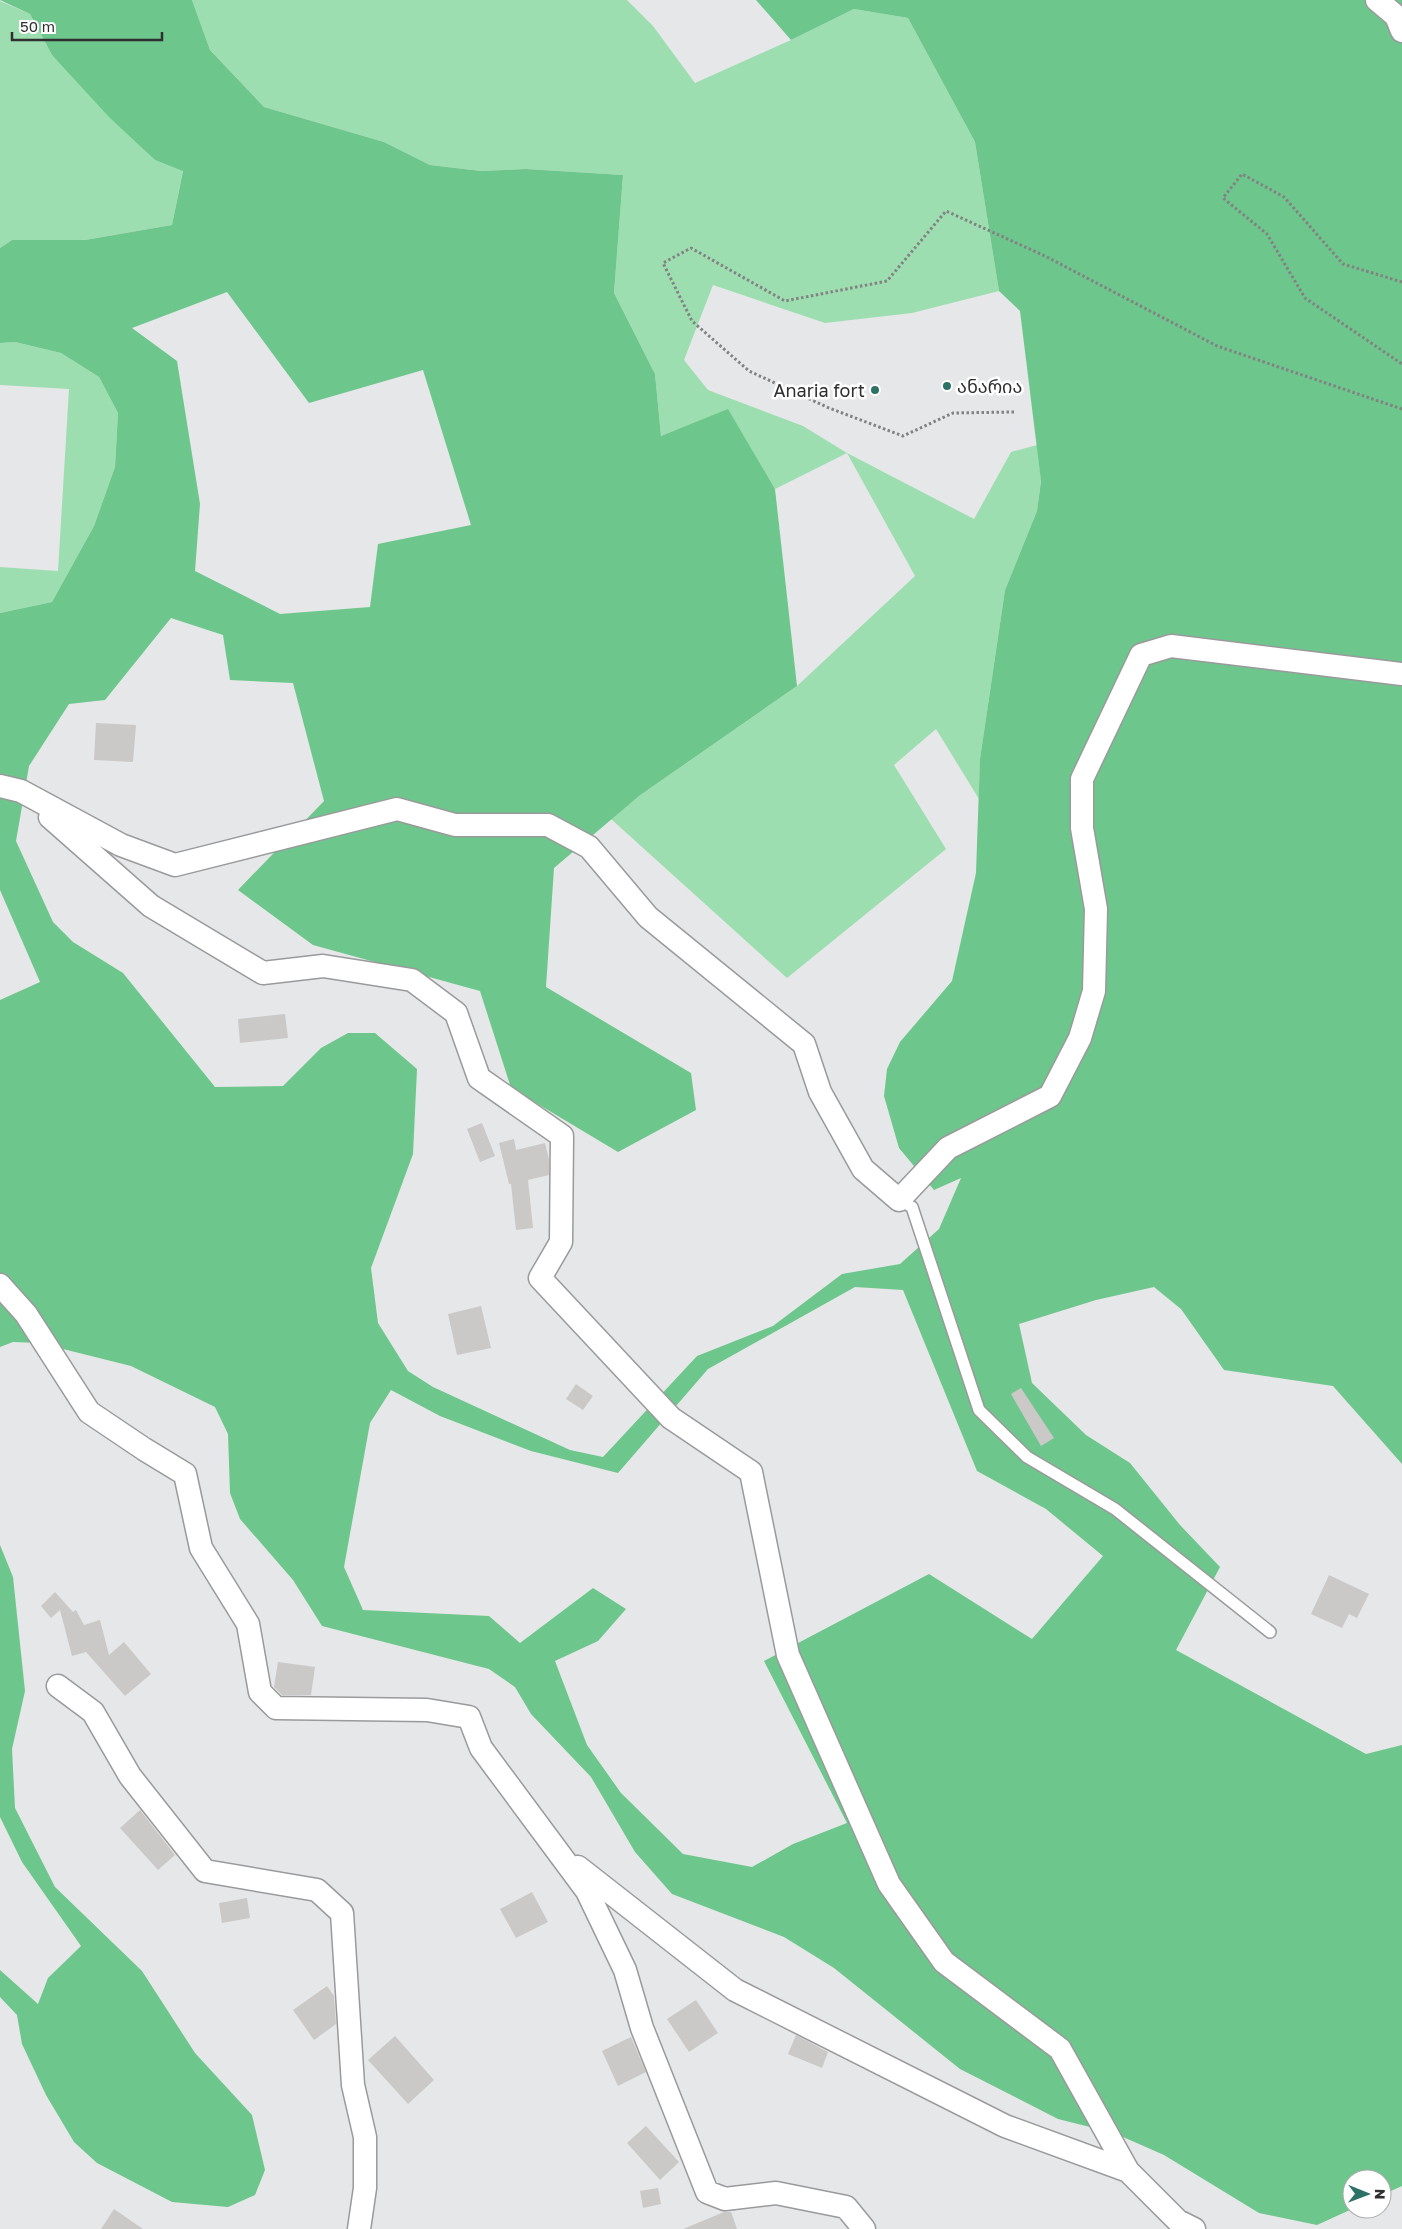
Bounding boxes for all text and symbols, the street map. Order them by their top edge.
scale bar [12,10,162,42]
text: 50 m [20,17,55,35]
place label: ანარია [957,375,1022,397]
place label: Anaria fort [773,379,865,401]
marker: ანარია [941,380,953,392]
marker: Anaria fort [869,384,881,396]
north arrow [1342,2169,1392,2219]
text: N [1372,2189,1389,2200]

